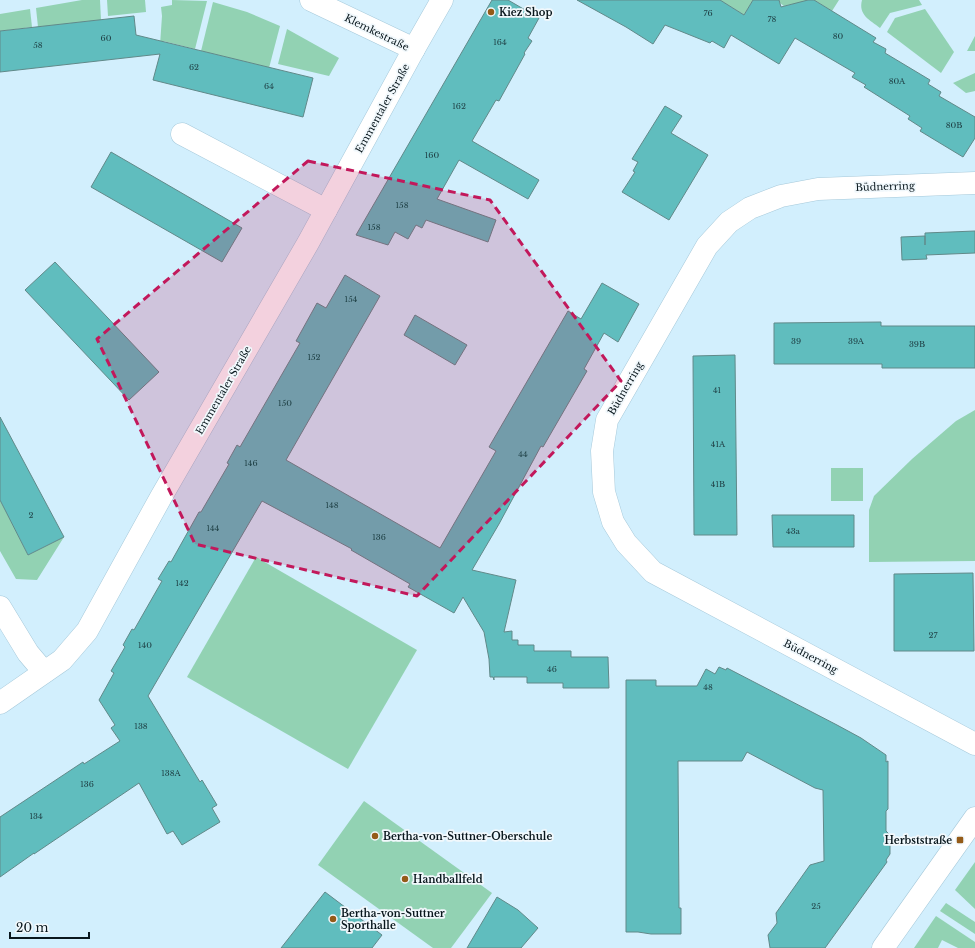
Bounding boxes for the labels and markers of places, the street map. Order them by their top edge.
place label: Kiez Shop [499,6,552,19]
marker: Kiez Shop [486,7,496,17]
place label: Bertha-von-Suttner-Oberschule [383,830,552,843]
marker: Bertha-von-Suttner-Oberschule [370,831,380,841]
place label: Herbststraße [885,834,952,847]
marker: Herbststraße [955,835,965,845]
place label: Handballfeld [413,873,483,886]
marker: Handballfeld [400,874,410,884]
place label: Bertha-von-Suttner Sporthalle [341,907,445,932]
marker: Bertha-von-Suttner Sporthalle [328,914,338,924]

